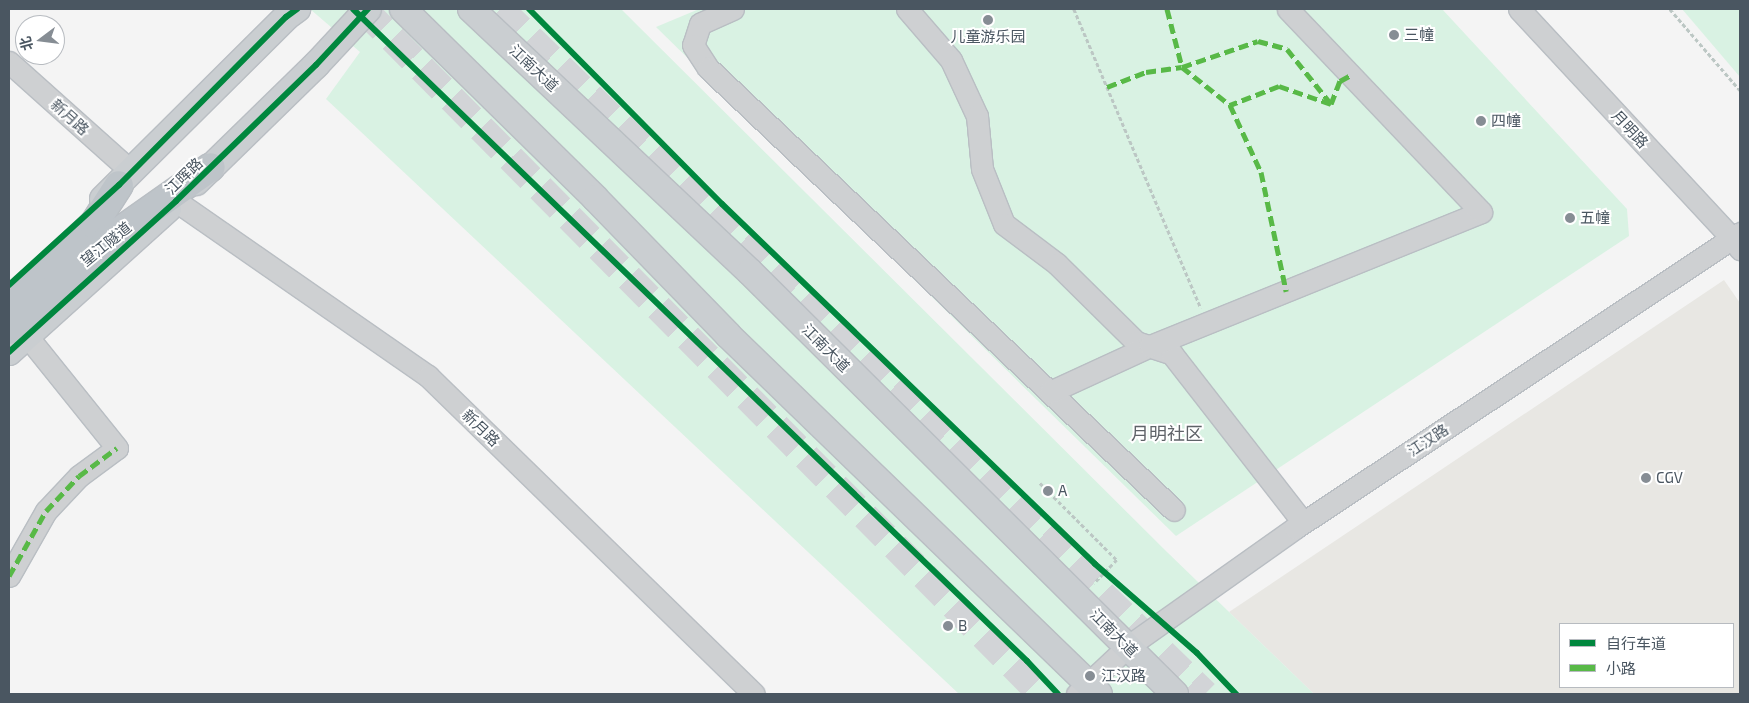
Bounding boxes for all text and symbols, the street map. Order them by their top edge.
marker: 儿童游乐园 [982,14,994,26]
north arrow [15,15,65,65]
place label: 三幢 [1404,26,1434,44]
place label: 儿童游乐园 [951,28,1025,46]
marker: 三幢 [1388,29,1400,41]
text: 北 [16,35,36,53]
street label: 江南大道 [506,41,562,95]
street label: 新月路 [47,95,93,139]
street label: 月明路 [1608,106,1652,152]
place label: 四幢 [1491,112,1521,130]
marker: 四幢 [1475,115,1487,127]
street label: 江晖路 [162,154,206,198]
place label: 五幢 [1580,209,1610,227]
marker: 五幢 [1564,212,1576,224]
street label: 望江隧道 [77,218,135,270]
street label: 江南大道 [798,320,854,376]
street label: 新月路 [459,406,503,450]
street label: 江汉路 [1404,420,1452,460]
district label: 月明社区 [1131,422,1203,444]
place label: CGV [1656,469,1683,487]
marker: CGV [1640,472,1652,484]
place label: A [1058,482,1067,500]
marker: A [1042,485,1054,497]
street label: 江南大道 [1086,605,1142,661]
place label: B [958,617,967,635]
marker: B [942,620,954,632]
legend [1559,623,1734,688]
text: 自行车道 [1606,634,1666,652]
text: 小路 [1606,659,1636,677]
place label: 江汉路 [1101,667,1146,685]
marker: 江汉路 [1083,669,1097,683]

